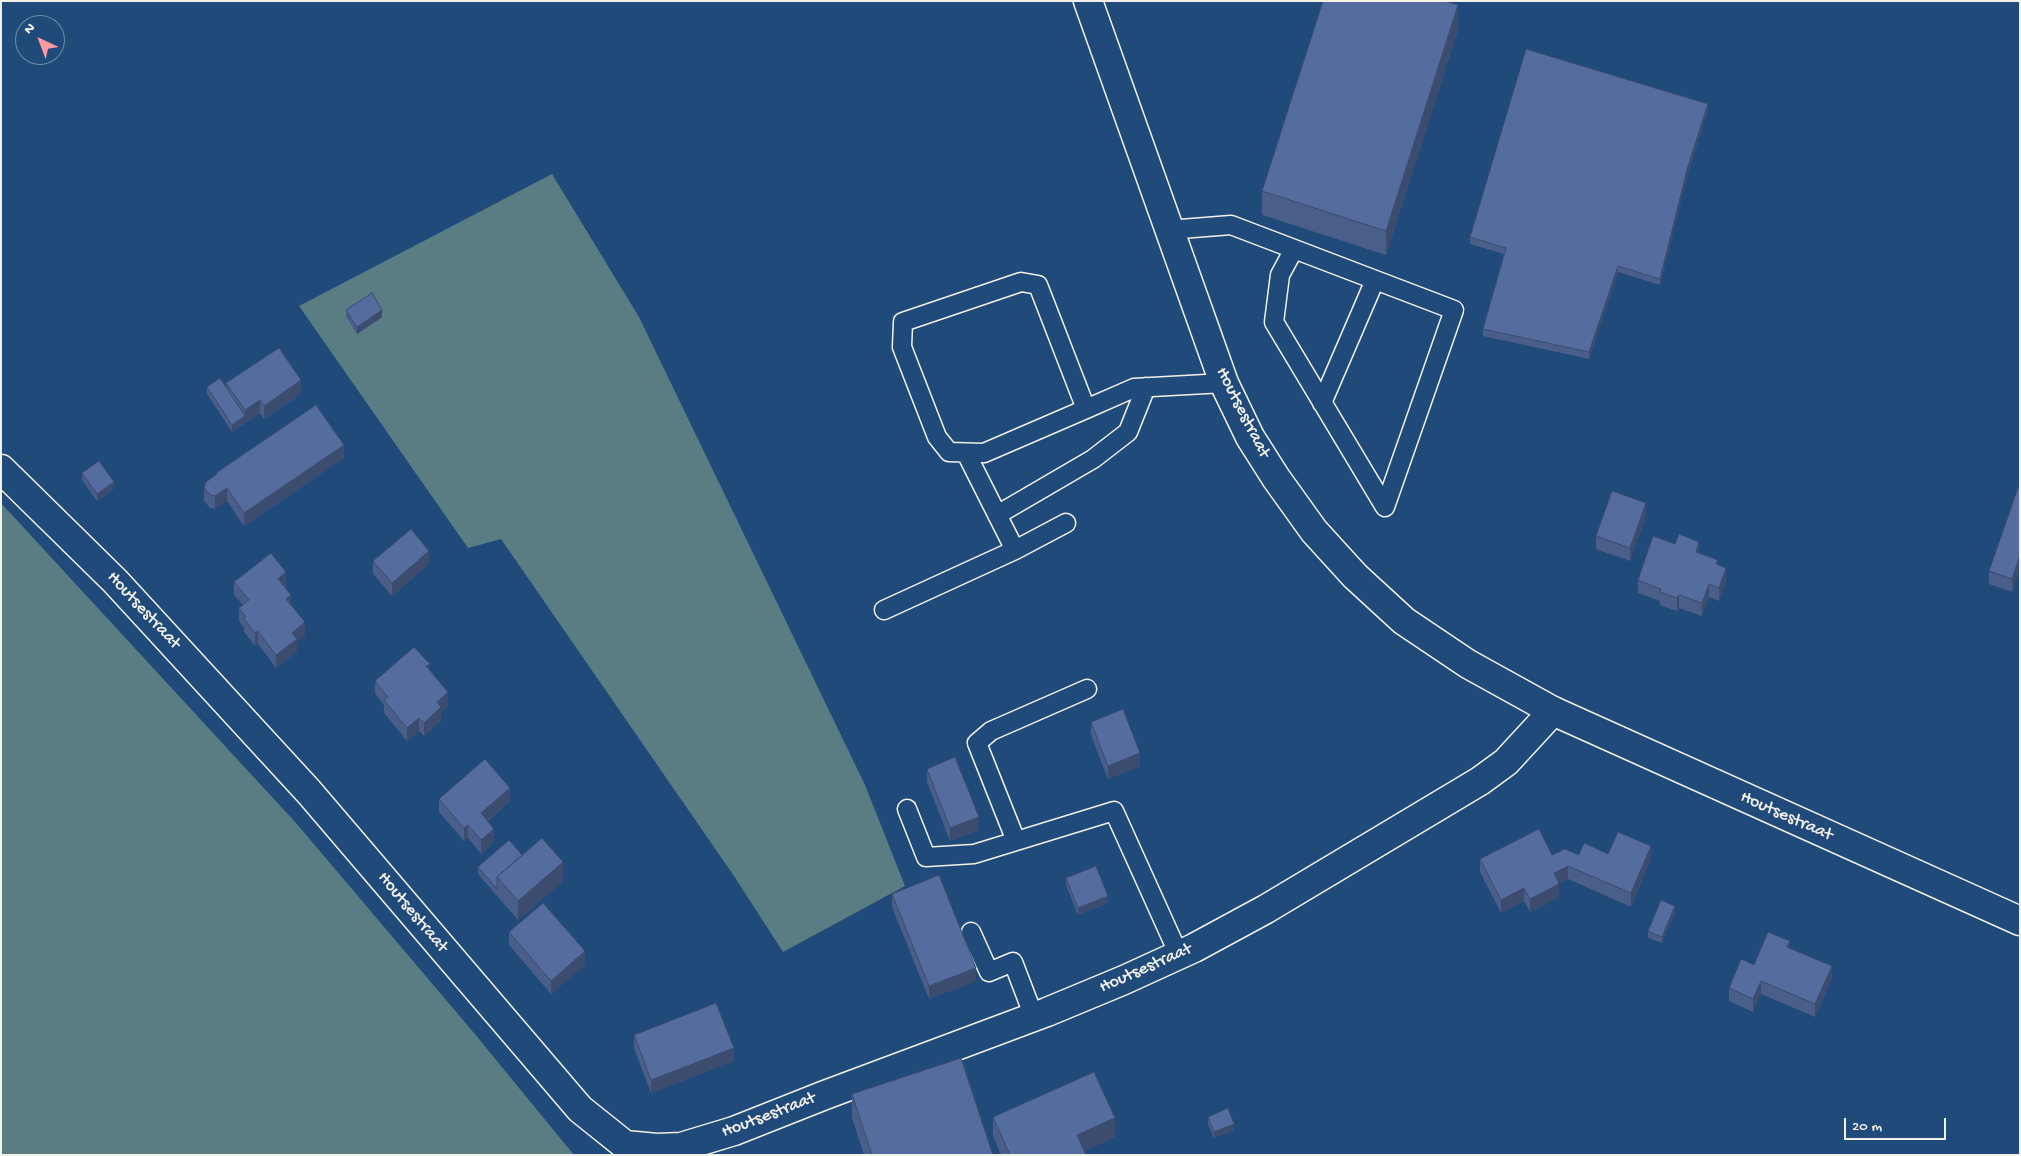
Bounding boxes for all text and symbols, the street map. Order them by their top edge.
north arrow [15,15,65,65]
text: N [21,20,39,39]
street label: Houtsestraat [1210,364,1274,462]
street label: Houtsestraat [101,567,185,655]
street label: Houtsestraat [1736,787,1836,847]
street label: Houtsestraat [372,868,452,958]
street label: Houtsestraat [1096,939,1196,999]
street label: Houtsestraat [719,1088,819,1144]
scale bar [1846,1108,1948,1140]
text: 20 m [1852,1118,1882,1136]

